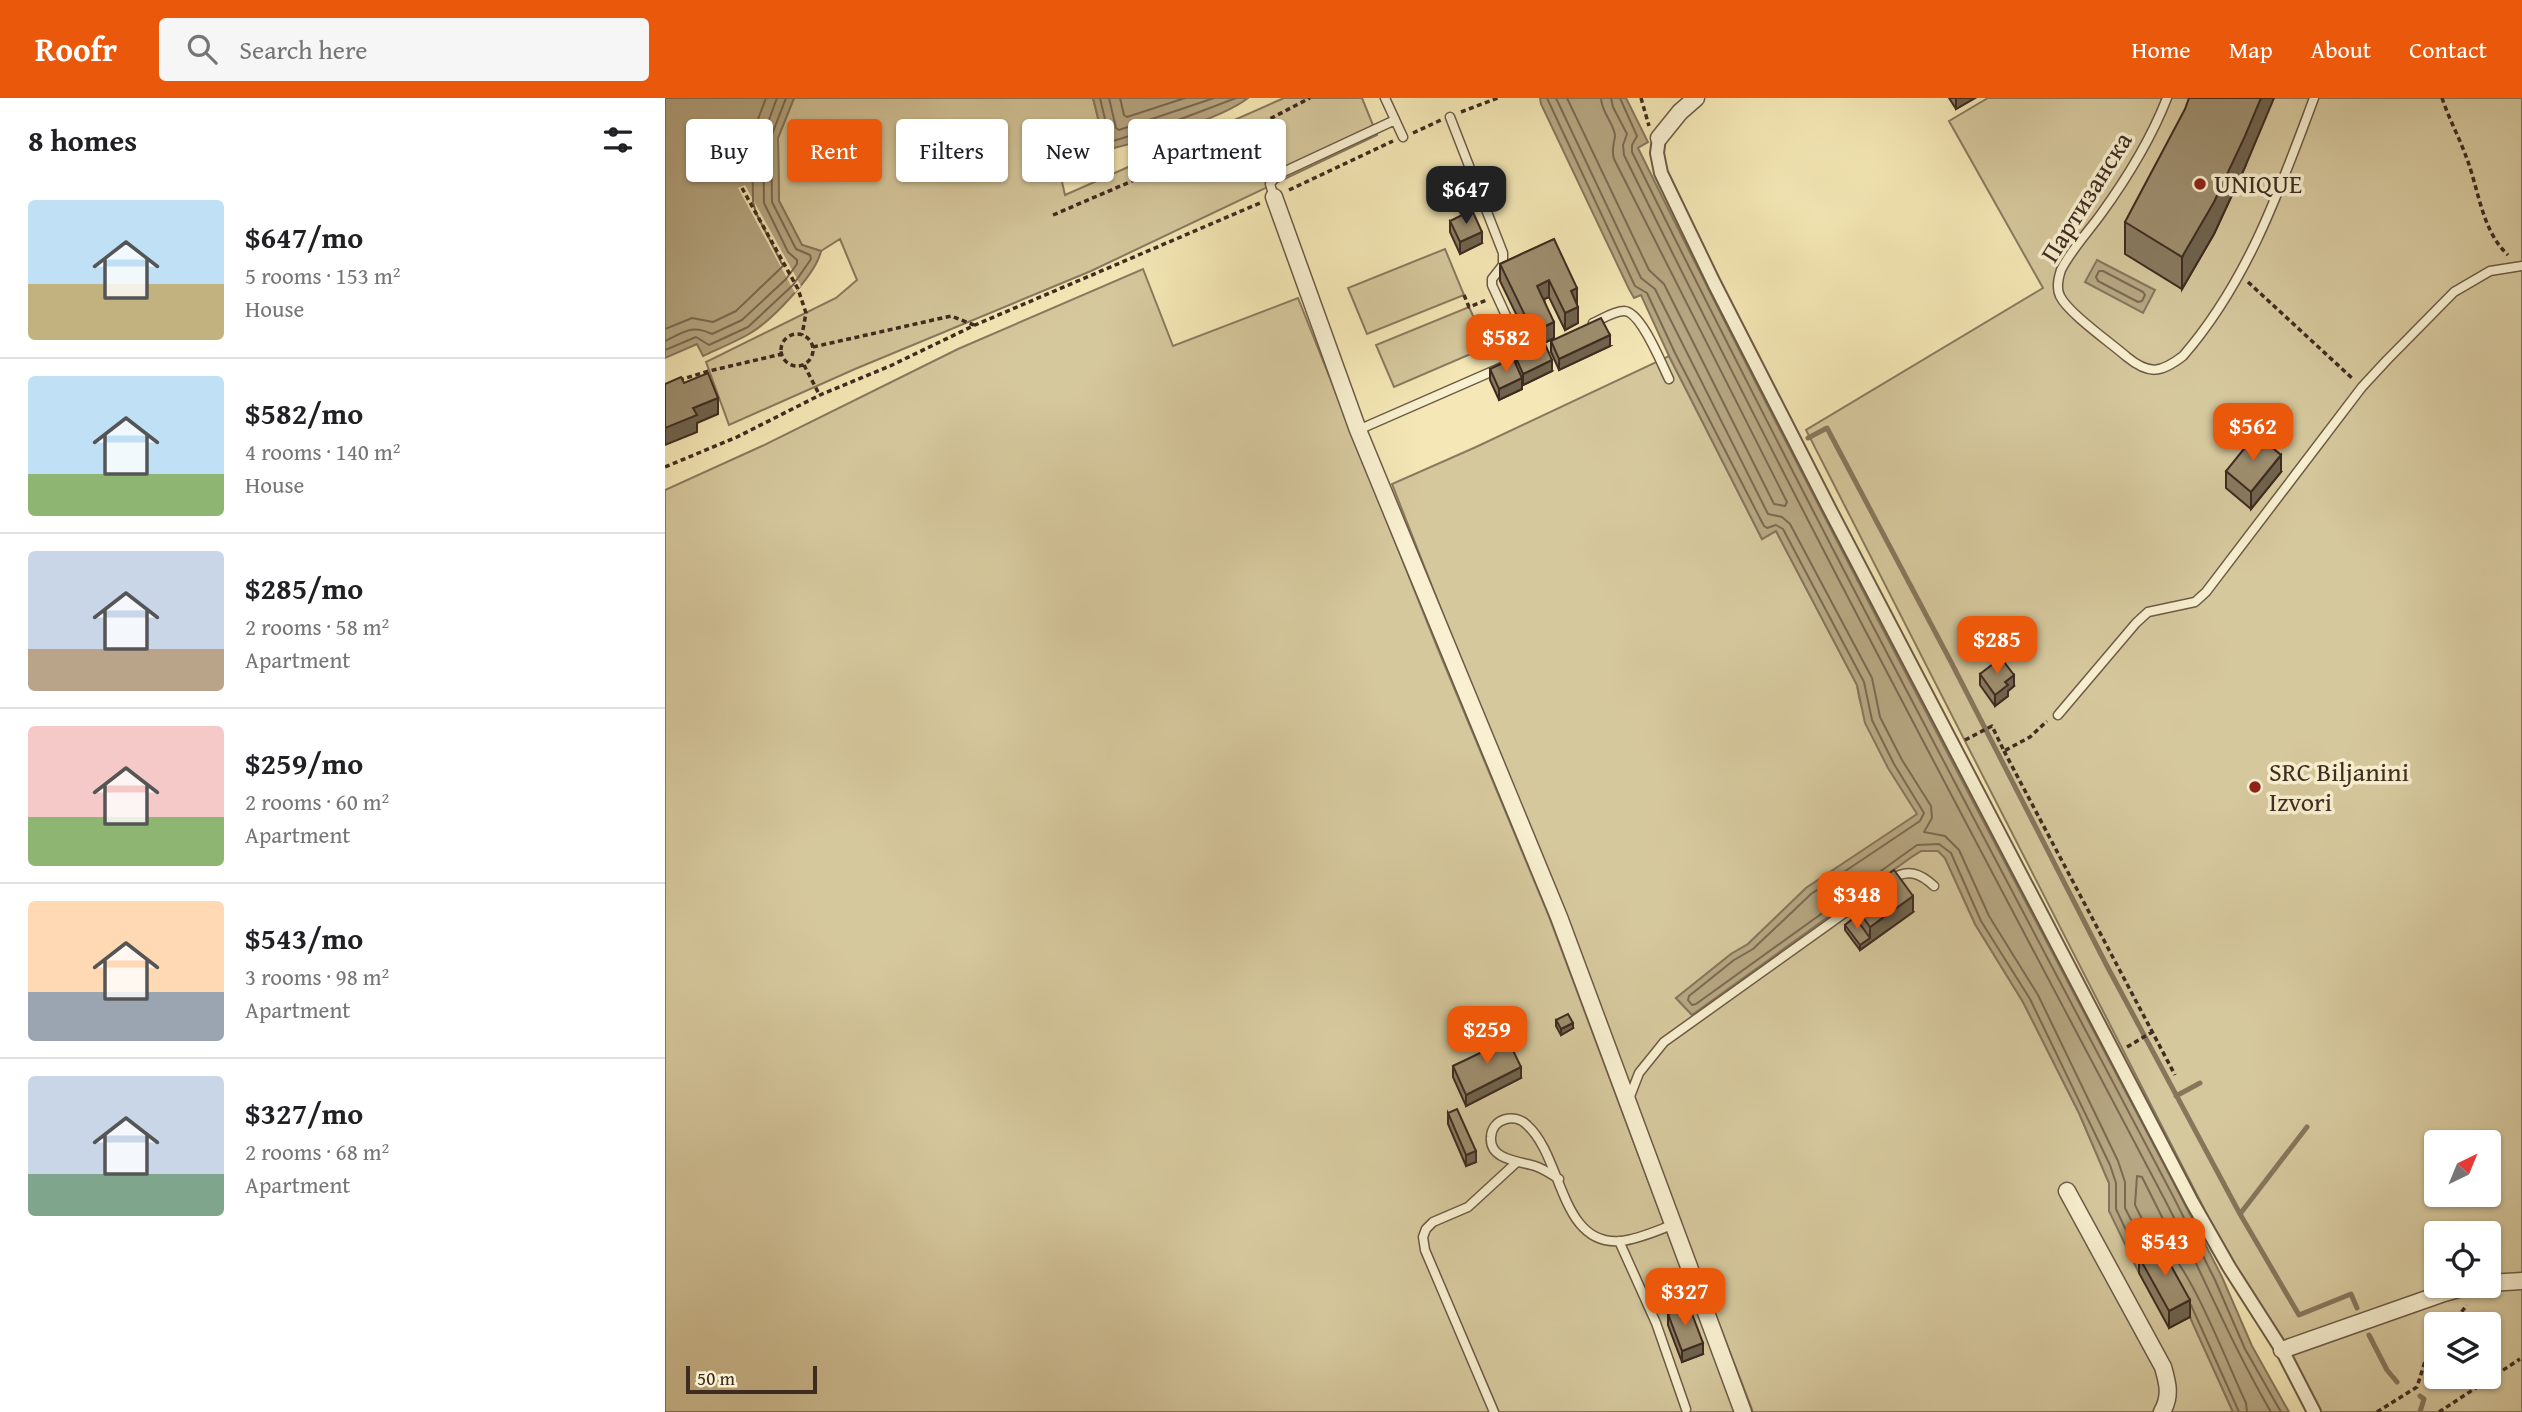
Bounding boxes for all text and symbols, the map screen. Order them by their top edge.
search box [159,18,649,81]
text: Roofr [35,25,117,73]
icon: search [183,30,221,68]
text: Search here [239,30,368,69]
text: Home [2132,32,2191,67]
text: Map [2229,32,2273,67]
text: About [2311,32,2371,67]
text: Contact [2409,32,2487,67]
text: 8 homes [28,118,137,162]
chip: Buy [686,119,773,182]
chip: Rent [787,119,882,182]
chip: Filters [896,119,1008,182]
chip: New [1022,119,1114,182]
chip: Apartment [1128,119,1286,182]
icon: filters [599,121,637,159]
street label: Партизанска [2030,123,2142,270]
place label: UNIQUE [2214,164,2302,203]
pin: $647 [1425,166,1507,226]
text: $647 [1442,172,1490,205]
marker: UNIQUE [2192,176,2208,192]
text: $647/mo [245,215,363,259]
icon: home [84,228,168,312]
text: 5 rooms · 153 m² [245,259,400,292]
text: House [245,292,304,325]
pin: $582 [1465,314,1547,374]
text: $582 [1482,320,1530,353]
text: $582/mo [245,391,363,435]
icon: home [84,404,168,488]
pin: $562 [2212,404,2294,463]
text: $562 [2229,409,2277,442]
text: 4 rooms · 140 m² [245,435,400,468]
text: House [245,468,304,501]
text: $285/mo [245,566,363,610]
icon: home [84,579,168,663]
text: 2 rooms · 58 m² [245,610,389,643]
pin: $285 [1956,616,2038,676]
text: $285 [1973,622,2021,655]
text: Apartment [245,643,350,676]
text: $259/mo [245,741,363,785]
place label: SRC Biljanini Izvori [2269,752,2409,821]
icon: home [84,754,168,838]
marker: SRC Biljanini Izvori [2247,779,2263,795]
text: 2 rooms · 60 m² [245,785,389,818]
text: Apartment [245,818,350,851]
pin: $348 [1816,872,1898,931]
text: $348 [1833,877,1881,910]
text: $543/mo [245,916,363,960]
icon: home [84,929,168,1013]
text: 3 rooms · 98 m² [245,960,389,993]
text: Apartment [245,993,350,1026]
pin: $259 [1446,1006,1528,1066]
text: $259 [1463,1012,1511,1045]
text: $327/mo [245,1091,363,1135]
icon: home [84,1104,168,1188]
north arrow [2424,1130,2501,1208]
map controls [2424,1130,2501,1389]
text: 2 rooms · 68 m² [245,1135,389,1168]
text: Apartment [245,1168,350,1201]
pin: $543 [2124,1218,2206,1278]
button: locate [2424,1221,2501,1298]
text: $543 [2141,1224,2189,1257]
pin: $327 [1644,1268,1726,1328]
text: $327 [1661,1274,1709,1307]
button: layers [2424,1312,2501,1389]
scale bar [686,1363,817,1395]
text: 50 m [697,1364,735,1392]

